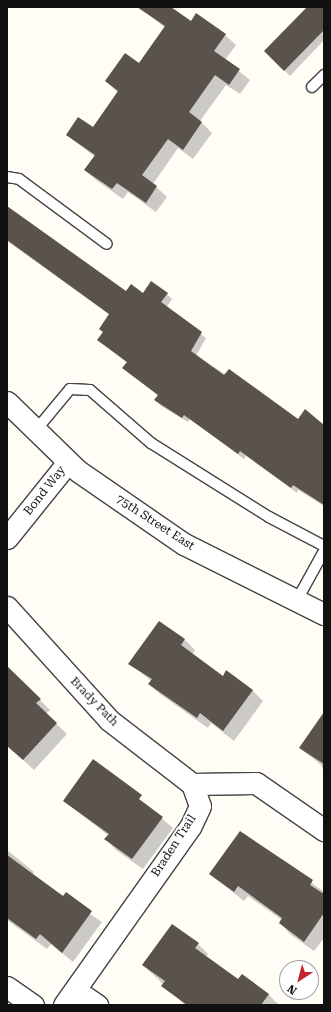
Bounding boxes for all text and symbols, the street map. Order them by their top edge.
street label: Bond Way [21,463,69,519]
street label: 75th Street East [113,492,197,554]
street label: Brady Path [67,674,121,730]
street label: Braden Trail [149,812,199,880]
north arrow [279,960,319,1000]
text: N [285,982,299,997]

